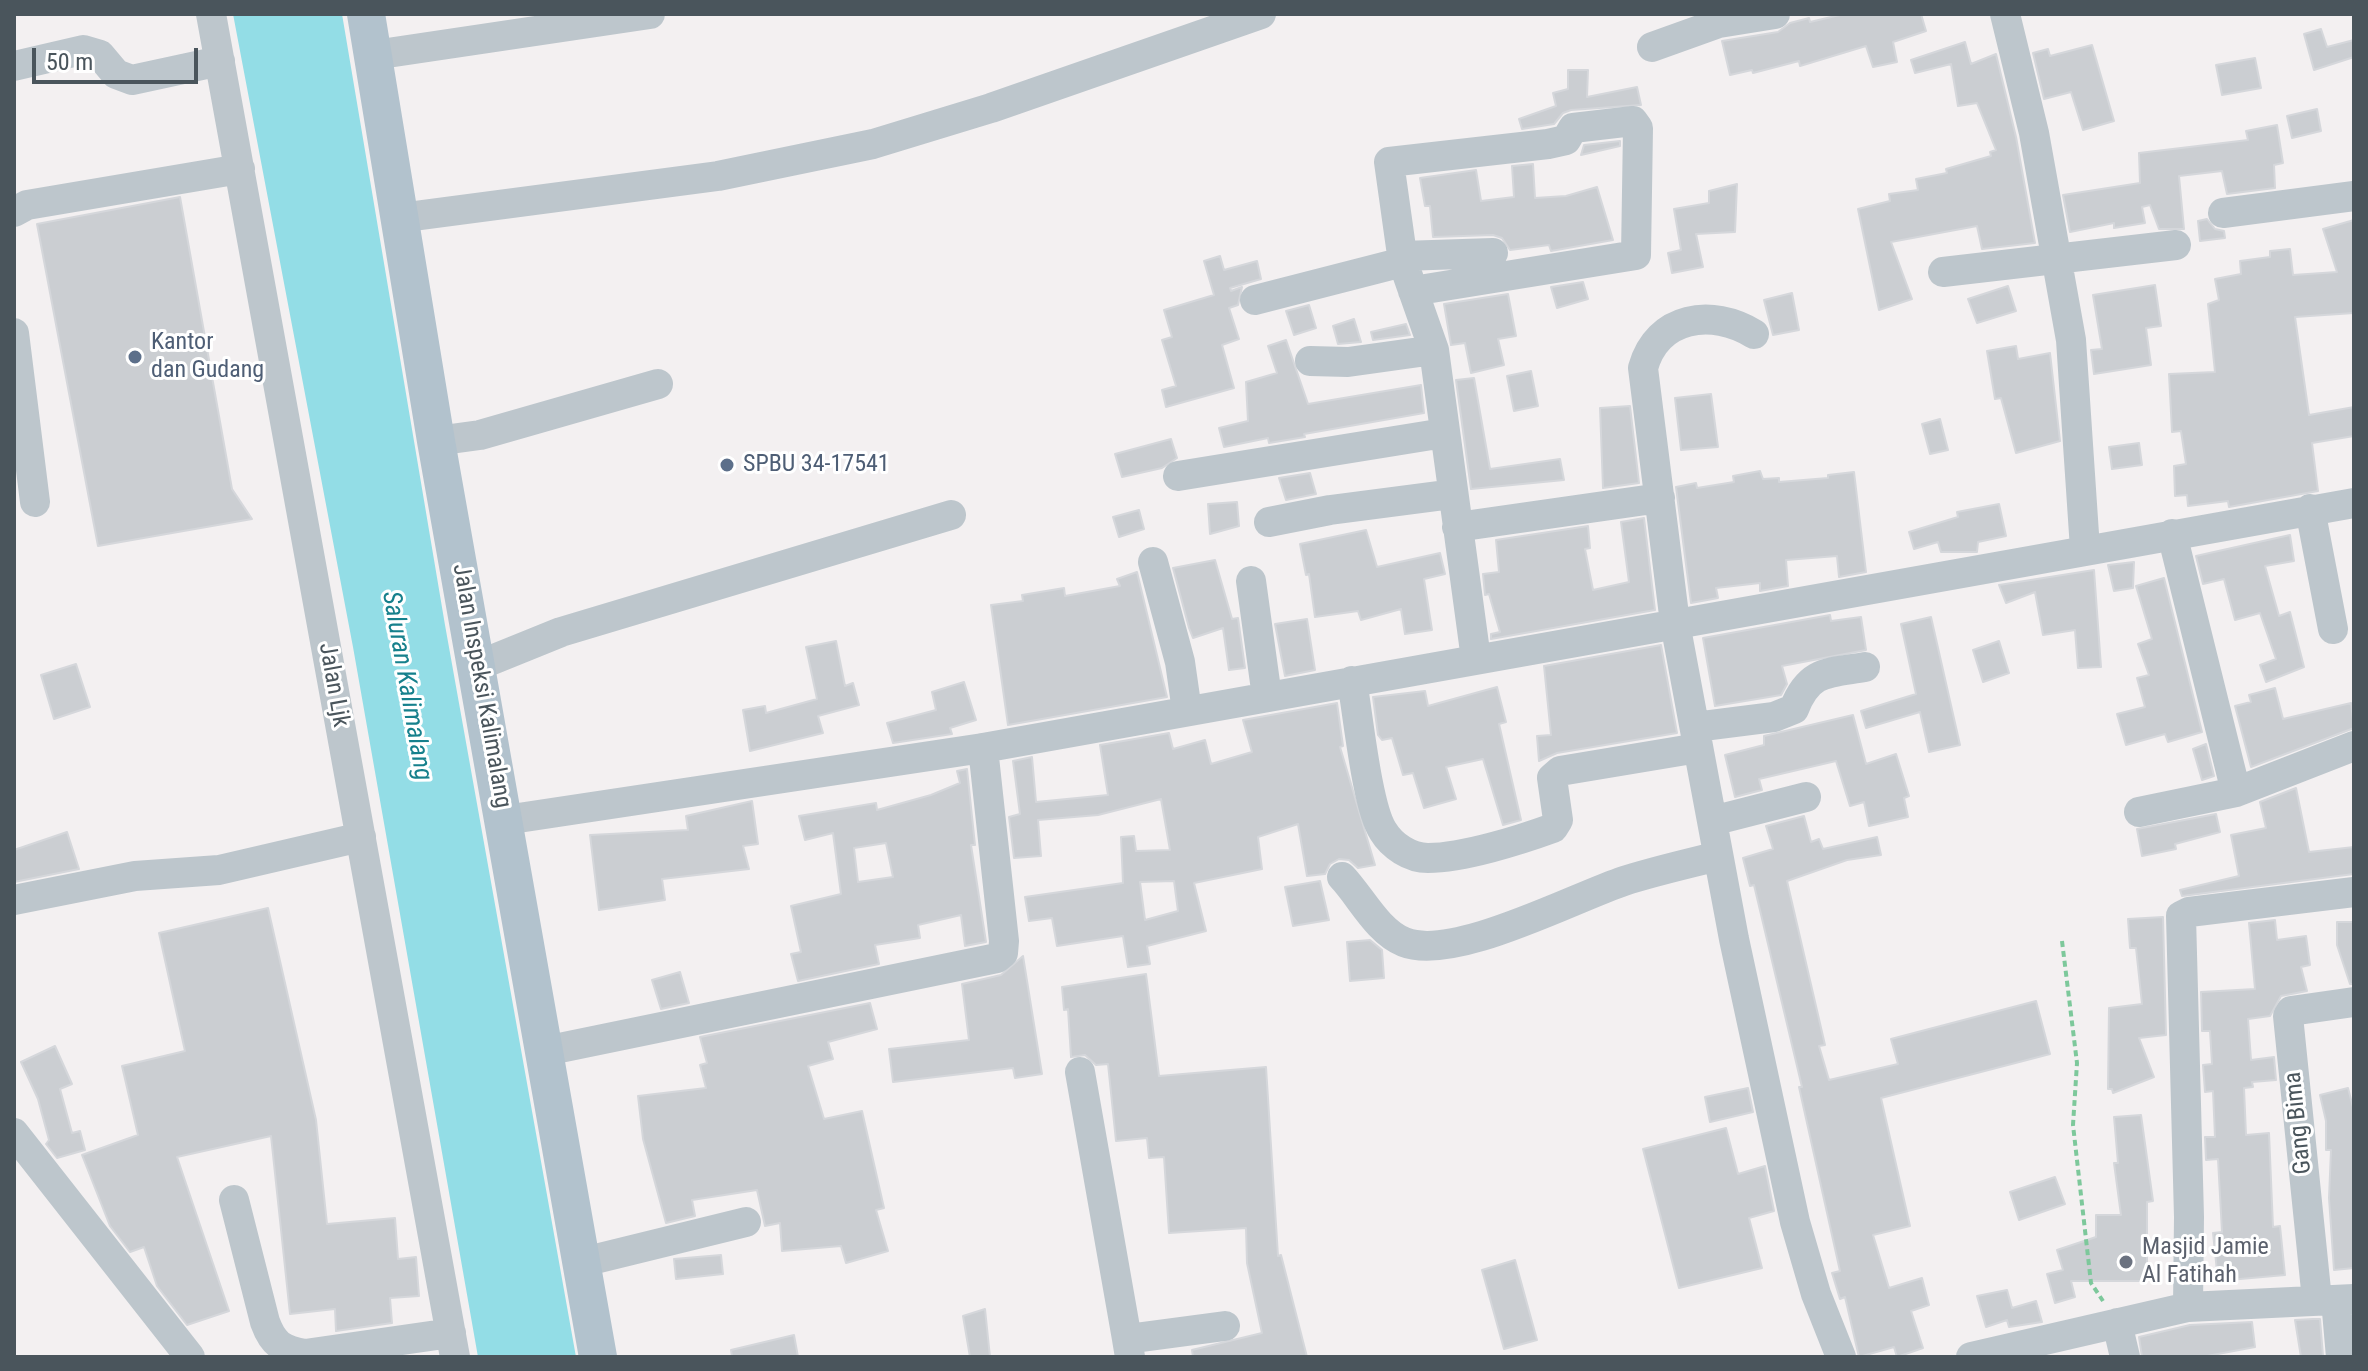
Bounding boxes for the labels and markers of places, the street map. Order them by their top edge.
place label: Kantor dan Gudang [151,329,264,385]
marker: Kantor dan Gudang [126,348,144,366]
place label: SPBU 34-17541 [743,451,890,479]
marker: SPBU 34-17541 [718,456,736,474]
place label: Masjid Jamie Al Fatihah [2142,1234,2269,1290]
marker: Masjid Jamie Al Fatihah [2117,1253,2135,1271]

